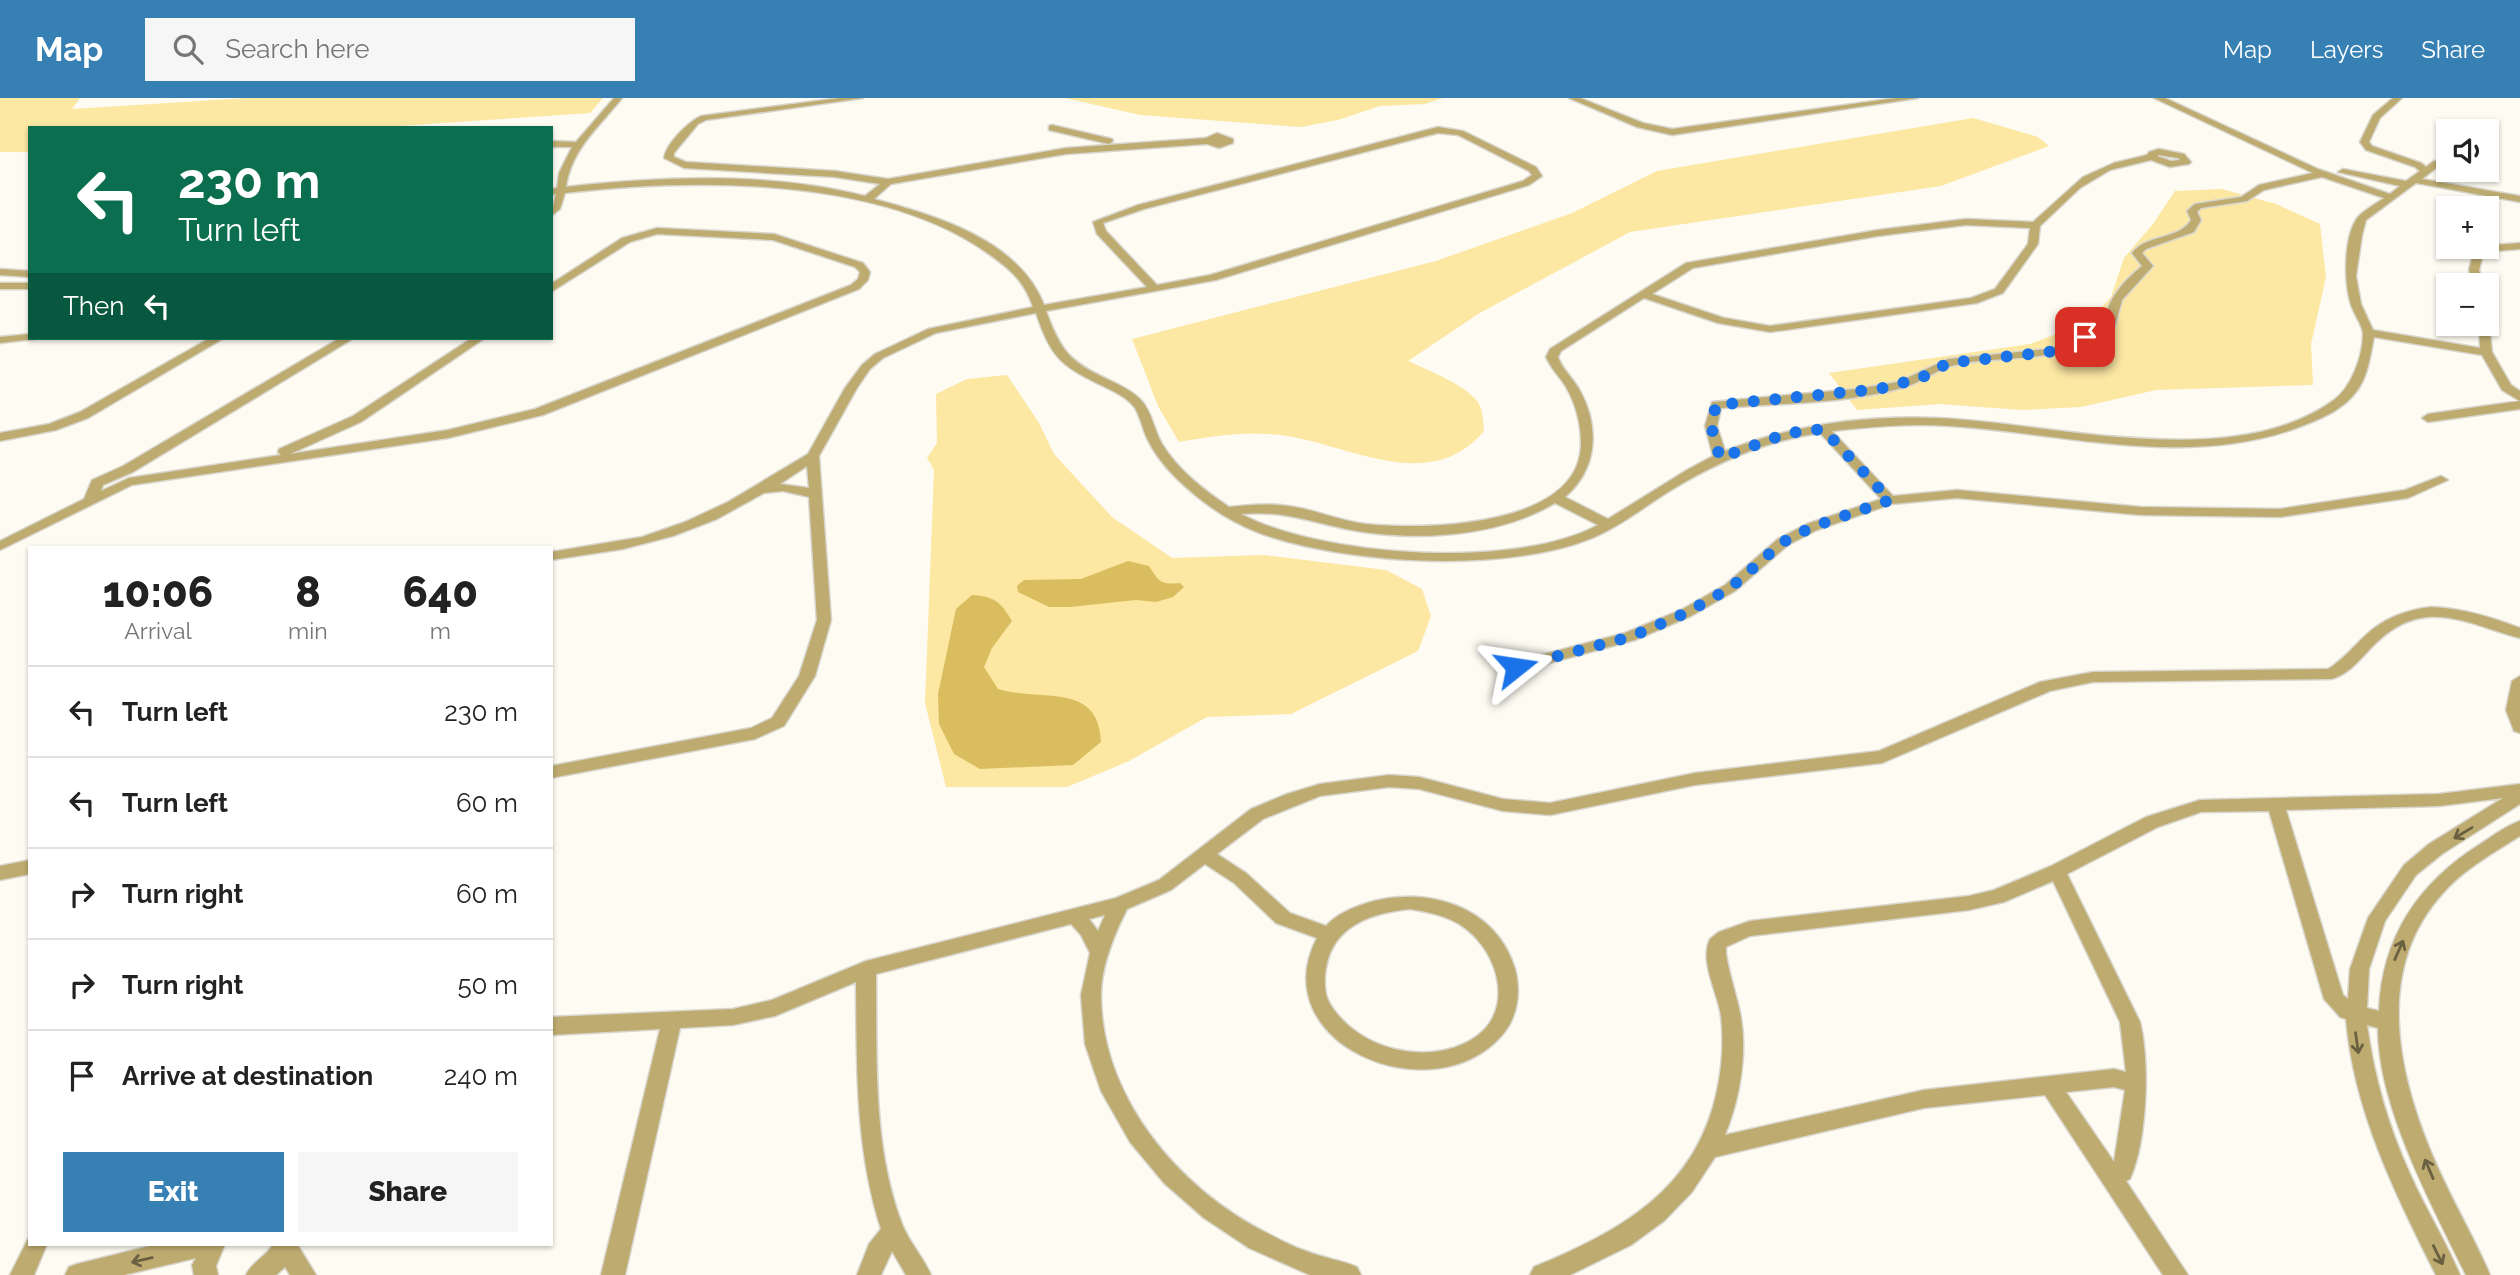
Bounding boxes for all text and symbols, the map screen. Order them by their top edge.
search box [145,18,635,81]
text: Map [35,30,103,69]
icon: search [169,30,207,68]
text: Search here [225,34,370,64]
text: Map [2223,35,2272,64]
text: Layers [2310,35,2383,64]
text: Share [2421,35,2485,64]
map controls [2436,119,2499,336]
button: sound [2436,119,2499,182]
text: 230 m [178,152,320,209]
icon: left [63,154,154,245]
button: + [2436,196,2499,259]
text: Turn left [178,211,300,248]
button: − [2436,273,2499,336]
icon: left [138,287,176,325]
text: Then [63,291,124,321]
pin [2055,307,2115,367]
icon: arrive [2066,318,2104,356]
text: 10:06 [103,568,213,617]
text: 8 [295,568,321,617]
text: 640 [403,568,478,617]
text: Arrival [124,617,192,644]
text: min [288,617,328,644]
text: m [430,617,451,644]
position arrow [1479,630,1553,704]
icon: left [63,693,101,731]
text: Turn left [122,697,228,727]
text: 230 m [444,697,518,727]
icon: left [63,784,101,822]
text: Turn left [122,788,228,818]
text: 60 m [456,788,518,818]
one-way arrow [2453,826,2473,840]
icon: right [63,875,101,913]
text: Turn right [122,879,243,909]
text: 60 m [456,879,518,909]
one-way arrow [2393,940,2406,961]
icon: right [63,966,101,1004]
text: Turn right [122,970,243,1000]
text: 50 m [457,970,518,1000]
one-way arrow [2350,1031,2363,1054]
icon: arrive [63,1057,101,1095]
text: Arrive at destination [122,1061,373,1091]
text: 240 m [444,1061,518,1091]
button: Exit [63,1152,284,1232]
button: Share [298,1152,518,1232]
one-way arrow [2422,1158,2435,1180]
one-way arrow [2431,1244,2445,1265]
one-way arrow [131,1253,154,1267]

